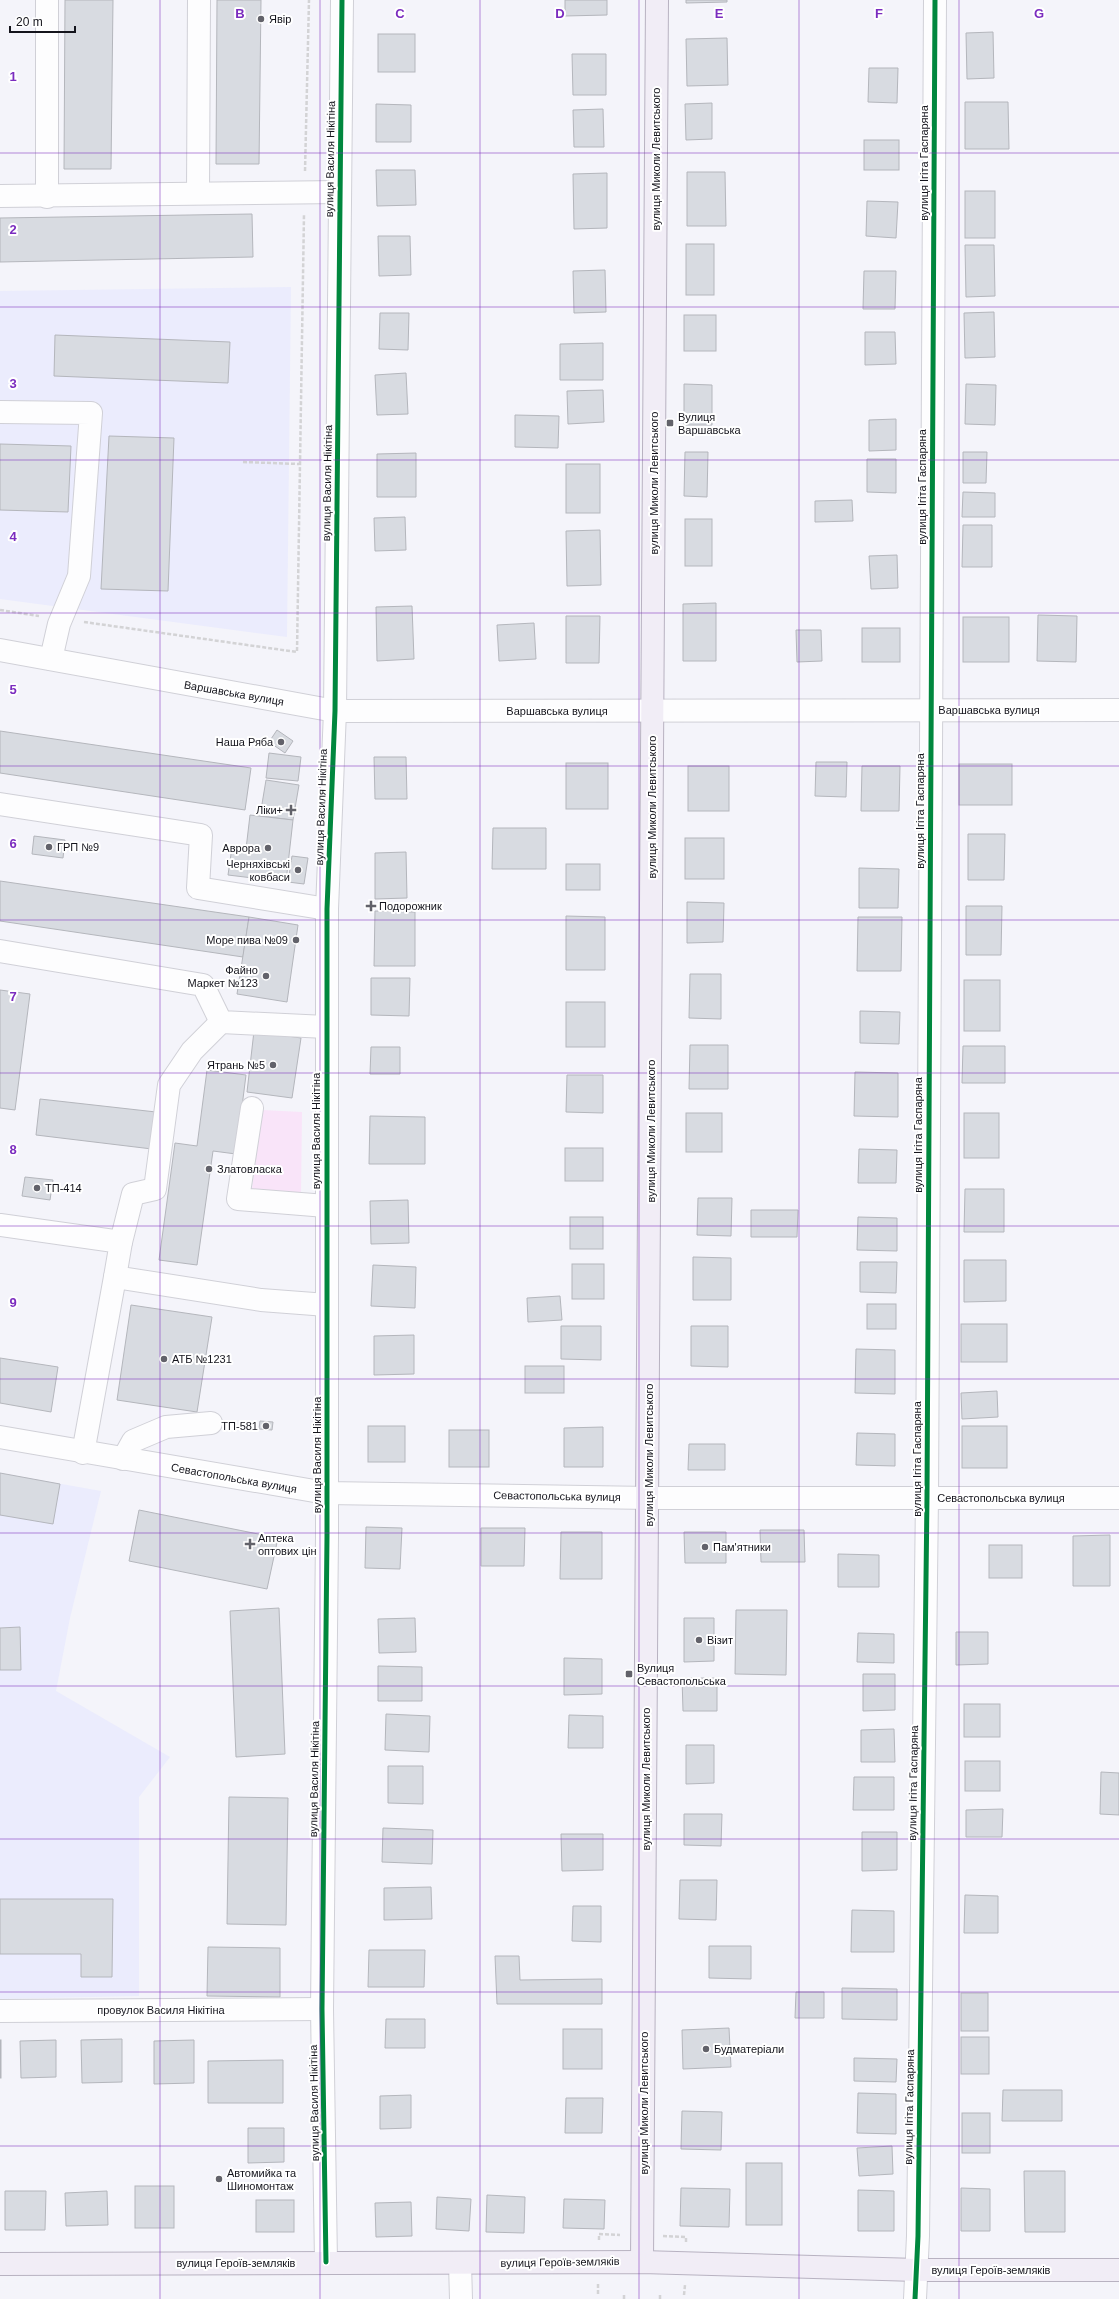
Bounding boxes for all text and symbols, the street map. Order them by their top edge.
text: B [235,6,245,21]
text: C [395,6,405,21]
text: D [555,6,565,21]
text: E [715,6,724,21]
text: F [875,6,883,21]
text: G [1034,6,1044,21]
scale bar [10,8,75,34]
place label: Явір [269,13,291,25]
marker: Явір [256,14,266,24]
text: 20 m [16,15,43,29]
text: 1 [9,69,17,84]
street label: вулиця Миколи Левитського [650,88,662,230]
street label: вулиця Василя Нікітіна [323,100,337,217]
street label: вулиця Ігіта Гаспаряна [918,104,930,221]
text: 2 [9,222,17,237]
text: 3 [9,376,17,391]
place label: Вулиця Варшавська [678,411,742,436]
street label: вулиця Миколи Левитського [648,412,660,554]
marker: Вулиця Варшавська [665,418,675,428]
street label: вулиця Василя Нікітіна [320,424,334,541]
street label: вулиця Ігіта Гаспаряна [916,428,928,545]
text: 4 [9,529,17,544]
street label: Варшавська вулиця [183,678,285,708]
text: 5 [9,682,17,697]
street label: Варшавська вулиця [938,704,1040,716]
street label: Варшавська вулиця [506,705,608,717]
place label: Наша Ряба [216,736,274,748]
street label: вулиця Миколи Левитського [646,736,658,878]
marker: Наша Ряба [276,737,286,747]
street label: вулиця Василя Нікітіна [313,748,329,865]
street label: вулиця Ігіта Гаспаряна [914,752,926,869]
place label: Ліки+ [256,804,283,816]
marker: Ліки+ [286,805,296,815]
text: 6 [9,836,17,851]
place label: ГРП №9 [57,841,99,853]
marker: ГРП №9 [44,842,54,852]
place label: Аврора [222,842,261,854]
marker: Аврора [263,843,273,853]
place label: Черняхівські ковбаси [226,858,290,883]
marker: Черняхівські ковбаси [293,865,303,875]
place label: Подорожник [379,900,442,912]
marker: Подорожник [366,901,376,911]
place label: Море пива №09 [206,934,288,946]
marker: Море пива №09 [291,935,301,945]
place label: Файно Маркет №123 [188,964,258,989]
marker: Файно Маркет №123 [261,971,271,981]
text: 7 [9,989,17,1004]
place label: Ятрань №5 [207,1059,265,1071]
marker: Ятрань №5 [268,1060,278,1070]
street label: вулиця Миколи Левитського [645,1060,657,1202]
street label: вулиця Василя Нікітіна [310,1072,322,1189]
street label: вулиця Ігіта Гаспаряна [912,1076,924,1193]
text: 8 [9,1142,17,1157]
place label: Златовласка [217,1163,283,1175]
marker: Златовласка [204,1164,214,1174]
place label: ТП-414 [45,1182,82,1194]
marker: ТП-414 [32,1183,42,1193]
text: 9 [9,1295,17,1310]
place label: АТБ №1231 [172,1353,232,1365]
marker: АТБ №1231 [159,1354,169,1364]
street label: вулиця Миколи Левитського [643,1384,655,1526]
street label: вулиця Василя Нікітіна [311,1396,323,1513]
street label: вулиця Ігіта Гаспаряна [911,1400,923,1517]
place label: ТП-581 [221,1420,258,1432]
marker: ТП-581 [261,1421,271,1431]
street label: Севастопольська вулиця [170,1461,298,1495]
street label: Севастопольська вулиця [493,1489,621,1503]
street label: Севастопольська вулиця [937,1492,1065,1504]
place label: Аптека оптових цін [258,1532,316,1557]
marker: Аптека оптових цін [245,1539,255,1549]
place label: Пам'ятники [713,1541,771,1553]
marker: Пам'ятники [700,1542,710,1552]
place label: Візит [707,1634,733,1646]
marker: Візит [694,1635,704,1645]
place label: Вулиця Севастопольська [637,1662,727,1687]
marker: Вулиця Севастопольська [624,1669,634,1679]
street label: вулиця Миколи Левитського [640,1708,652,1850]
street label: вулиця Василя Нікітіна [307,1720,321,1837]
street label: вулиця Ігіта Гаспаряна [906,1724,920,1841]
street label: провулок Василя Нікітіна [97,2004,226,2016]
street label: вулиця Миколи Левитського [638,2032,650,2174]
place label: Будматеріали [714,2043,784,2055]
street label: вулиця Василя Нікітіна [307,2044,321,2161]
marker: Будматеріали [701,2044,711,2054]
street label: вулиця Ігіта Гаспаряна [902,2048,916,2165]
place label: Автомийка та Шиномонтаж [227,2167,297,2192]
marker: Автомийка та Шиномонтаж [214,2174,224,2184]
street label: вулиця Героїв-земляків [500,2255,620,2269]
street label: вулиця Героїв-земляків [177,2257,296,2269]
street label: вулиця Героїв-земляків [932,2264,1051,2276]

